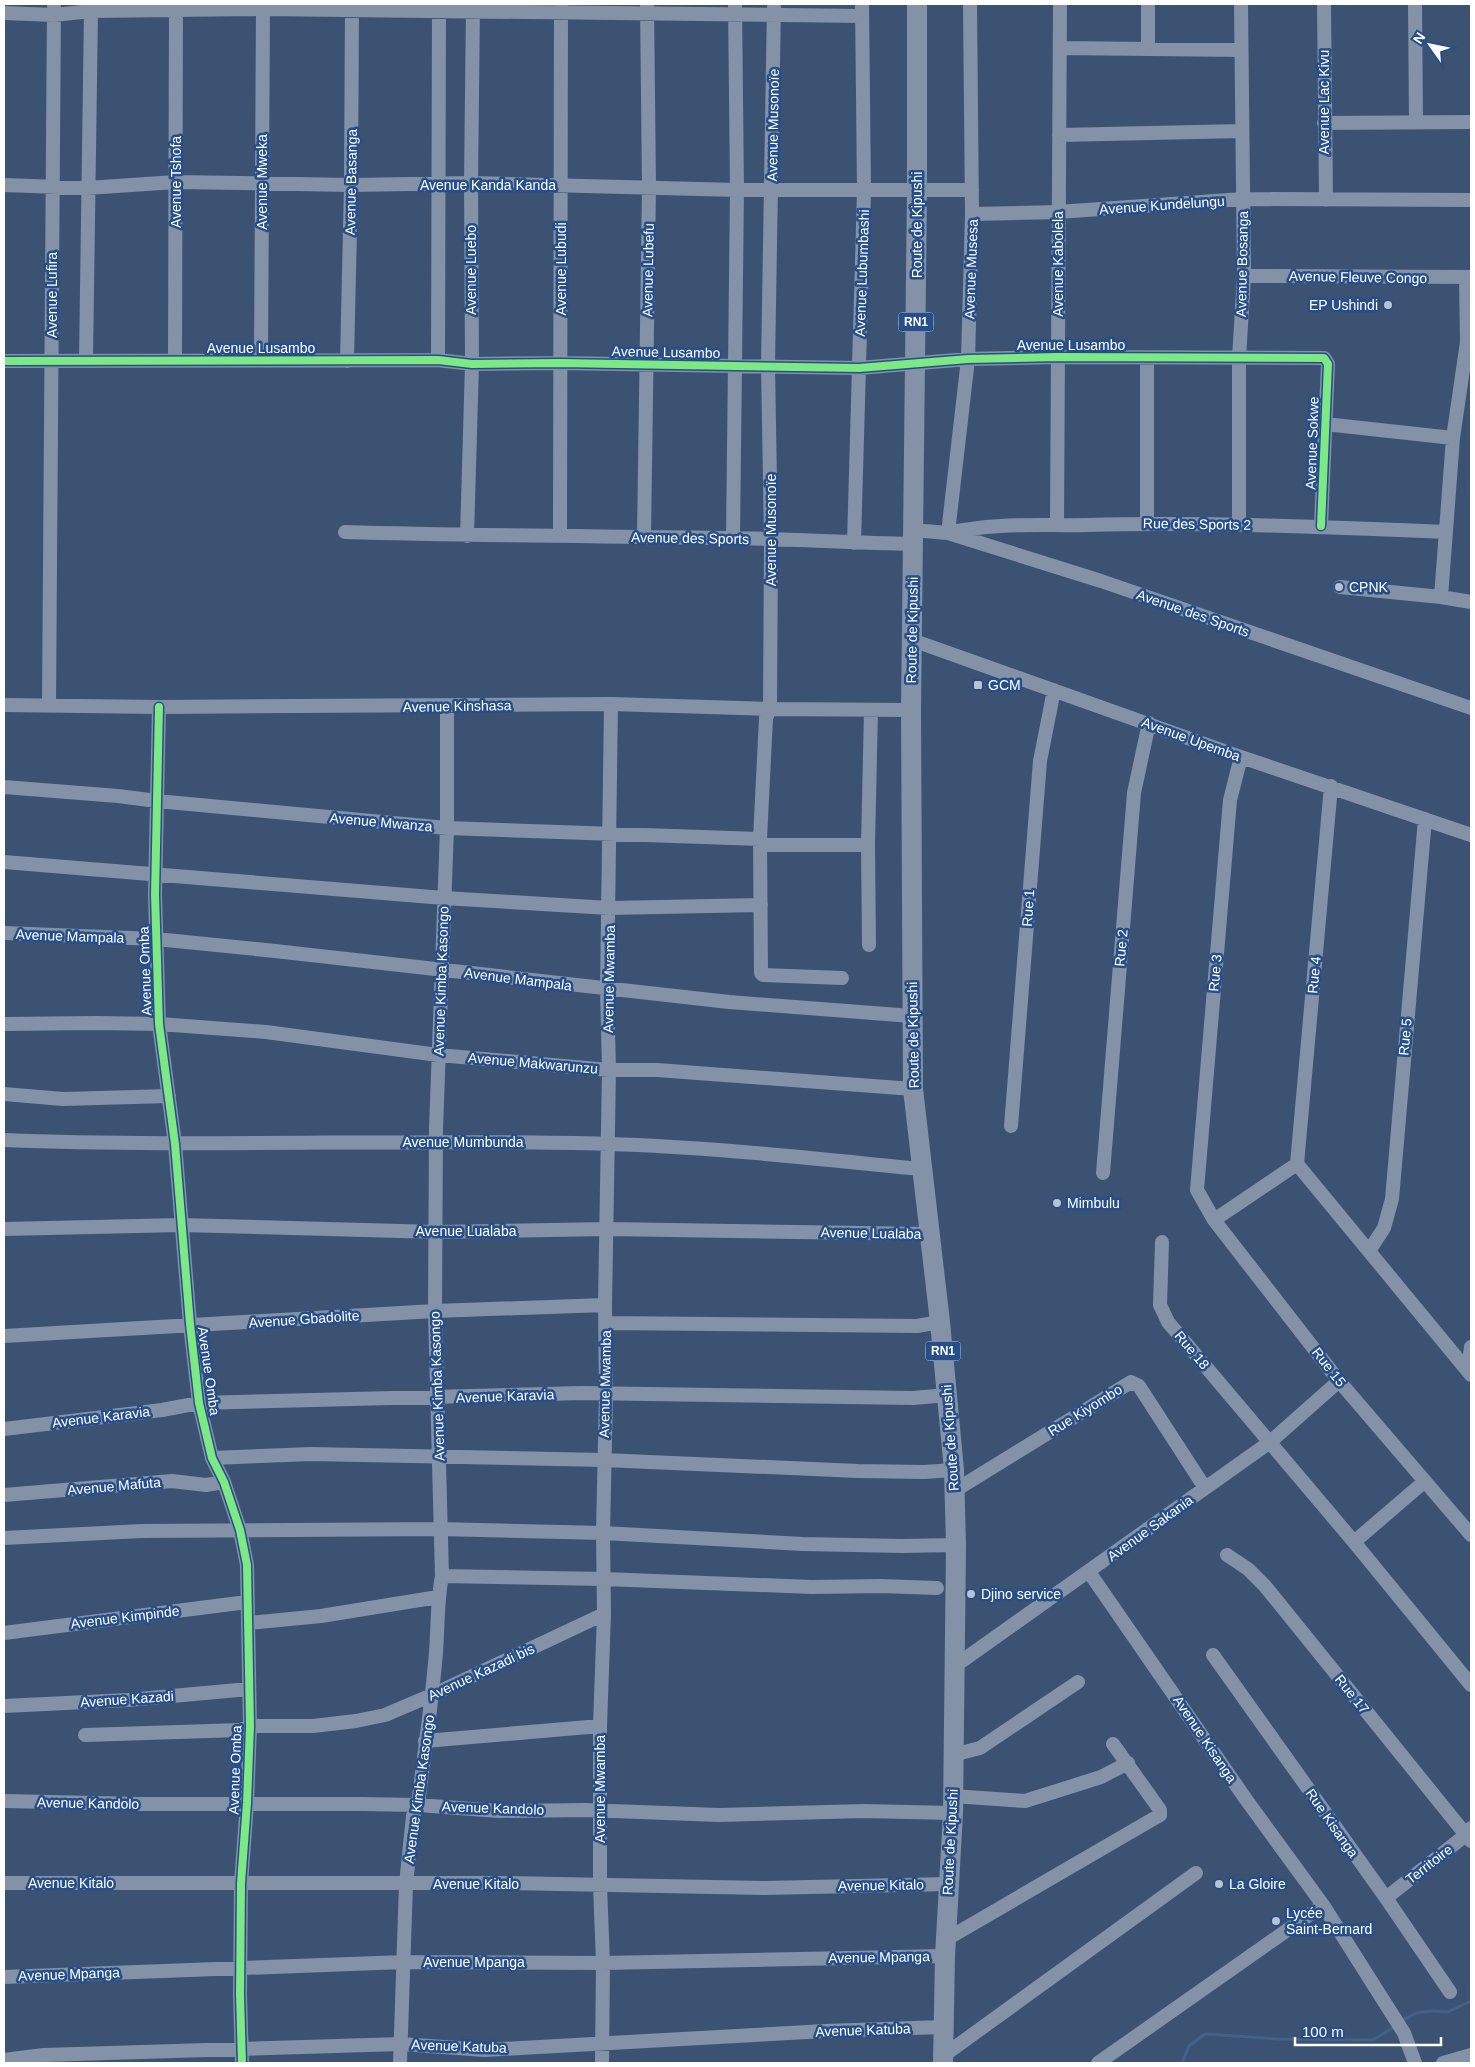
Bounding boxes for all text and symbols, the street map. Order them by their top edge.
north arrow [1405,20,1455,70]
text: N [1410,29,1429,47]
street label: Avenue Lac Kivu [1316,50,1332,154]
street label: Avenue Musonoïe [764,68,782,181]
street label: Avenue Basanga [342,128,360,235]
street label: Avenue Mweka [254,134,270,230]
street label: Avenue Tshofa [168,136,184,228]
street label: Route de Kipushi [909,172,925,278]
street label: Avenue Kanda Kanda [420,177,556,193]
street label: Avenue Kundelungu [1099,193,1225,217]
street label: Avenue Lubumbashi [852,209,872,337]
street label: Avenue Bosanga [1233,210,1251,317]
street label: Avenue Kabolela [1050,211,1066,317]
street label: Avenue Musesa [961,218,981,319]
street label: Avenue Lubudi [553,222,569,316]
street label: Avenue Lubefu [639,223,657,317]
street label: Avenue Luebo [463,225,479,315]
street label: Avenue Lufira [44,252,60,338]
street label: Avenue Fleuve Congo [1289,268,1427,286]
place label: EP Ushindi [1309,297,1378,313]
marker: EP Ushindi [1382,299,1394,311]
road number: RN1 [898,313,934,332]
street label: Avenue Lusambo [1017,337,1126,353]
street label: Avenue Lusambo [207,340,316,356]
street label: Avenue Lusambo [612,343,721,361]
street label: Avenue Sokwe [1302,396,1322,490]
street label: Avenue Musonoïe [763,473,779,586]
street label: Rue des Sports 2 [1143,515,1251,533]
street label: Avenue des Sports [631,529,749,547]
street label: Route de Kipushi [903,577,921,683]
place label: CPNK [1349,579,1389,595]
marker: CPNK [1333,581,1345,593]
street label: Avenue des Sports [1135,586,1251,640]
place label: GCM [988,677,1021,693]
marker: GCM [972,679,984,691]
street label: Avenue Kinshasa [403,697,512,715]
street label: Avenue Upemba [1139,714,1243,764]
street label: Avenue Mwanza [329,810,433,834]
street label: Rue 1 [1019,889,1037,927]
street label: Avenue Kimba Kasongo [430,906,452,1056]
street label: Avenue Mwamba [600,925,618,1033]
street label: Avenue Mampala [15,926,125,946]
street label: Avenue Omba [135,926,155,1016]
street label: Rue 2 [1111,928,1131,967]
street label: Rue 3 [1205,953,1225,992]
street label: Rue 4 [1304,955,1324,994]
street label: Avenue Mampala [463,964,573,994]
street label: Route de Kipushi [904,982,922,1088]
street label: Rue 5 [1395,1017,1415,1056]
street label: Avenue Makwarunzu [467,1049,599,1077]
street label: Avenue Mumbunda [402,1134,524,1150]
place label: Mimbulu [1067,1195,1120,1211]
marker: Mimbulu [1051,1197,1063,1209]
street label: Avenue Lualaba [416,1223,517,1239]
street label: Avenue Lualaba [820,1224,922,1242]
street label: Avenue Gbadolite [248,1307,360,1331]
street label: Avenue Kimba Kasongo [426,1311,448,1461]
street label: Avenue Omba [195,1326,223,1417]
street label: Rue 18 [1171,1328,1213,1373]
street label: Avenue Mwamba [596,1330,614,1438]
road number: RN1 [926,1342,960,1360]
street label: Rue 15 [1309,1344,1349,1390]
street label: Rue Kiyombo [1045,1381,1125,1439]
street label: Route de Kipushi [938,1384,962,1492]
street label: Avenue Karavia [455,1386,555,1406]
street label: Avenue Karavia [51,1403,151,1431]
street label: Avenue Mafuta [67,1474,162,1498]
street label: Avenue Sakania [1104,1492,1196,1564]
place label: Djino service [981,1586,1061,1602]
marker: Djino service [965,1588,977,1600]
street label: Avenue Kimpinde [70,1602,181,1632]
street label: Avenue Kazadi bis [425,1640,537,1704]
street label: Rue 17 [1332,1671,1373,1717]
street label: Avenue Kazadi [80,1688,174,1710]
street label: Avenue Kisanga [1170,1692,1240,1786]
street label: Avenue Kimba Kasongo [401,1713,437,1864]
street label: Avenue Omba [225,1725,245,1815]
street label: Avenue Mwamba [592,1735,608,1843]
street label: Rue Kisanga [1302,1786,1362,1861]
street label: Route de Kipushi [939,1788,961,1896]
street label: Avenue Kandolo [37,1794,140,1812]
street label: Avenue Kandolo [442,1798,545,1818]
street label: Territoire [1403,1841,1456,1887]
street label: Avenue Kitalo [28,1875,114,1891]
street label: Avenue Kitalo [433,1876,519,1892]
street label: Avenue Kitalo [838,1876,924,1894]
place label: La Gloire [1229,1876,1286,1892]
marker: La Gloire [1213,1878,1225,1890]
place label: Lycée Saint-Bernard [1286,1905,1372,1937]
marker: Lycée Saint-Bernard [1270,1915,1282,1927]
street label: Avenue Mpanga [828,1948,930,1966]
street label: Avenue Mpanga [423,1954,525,1970]
street label: Avenue Mpanga [18,1964,120,1984]
scale bar [1295,2014,1441,2046]
street label: Avenue Katuba [815,2020,911,2040]
text: 100 m [1302,2023,1344,2040]
street label: Avenue Katuba [411,2036,507,2056]

